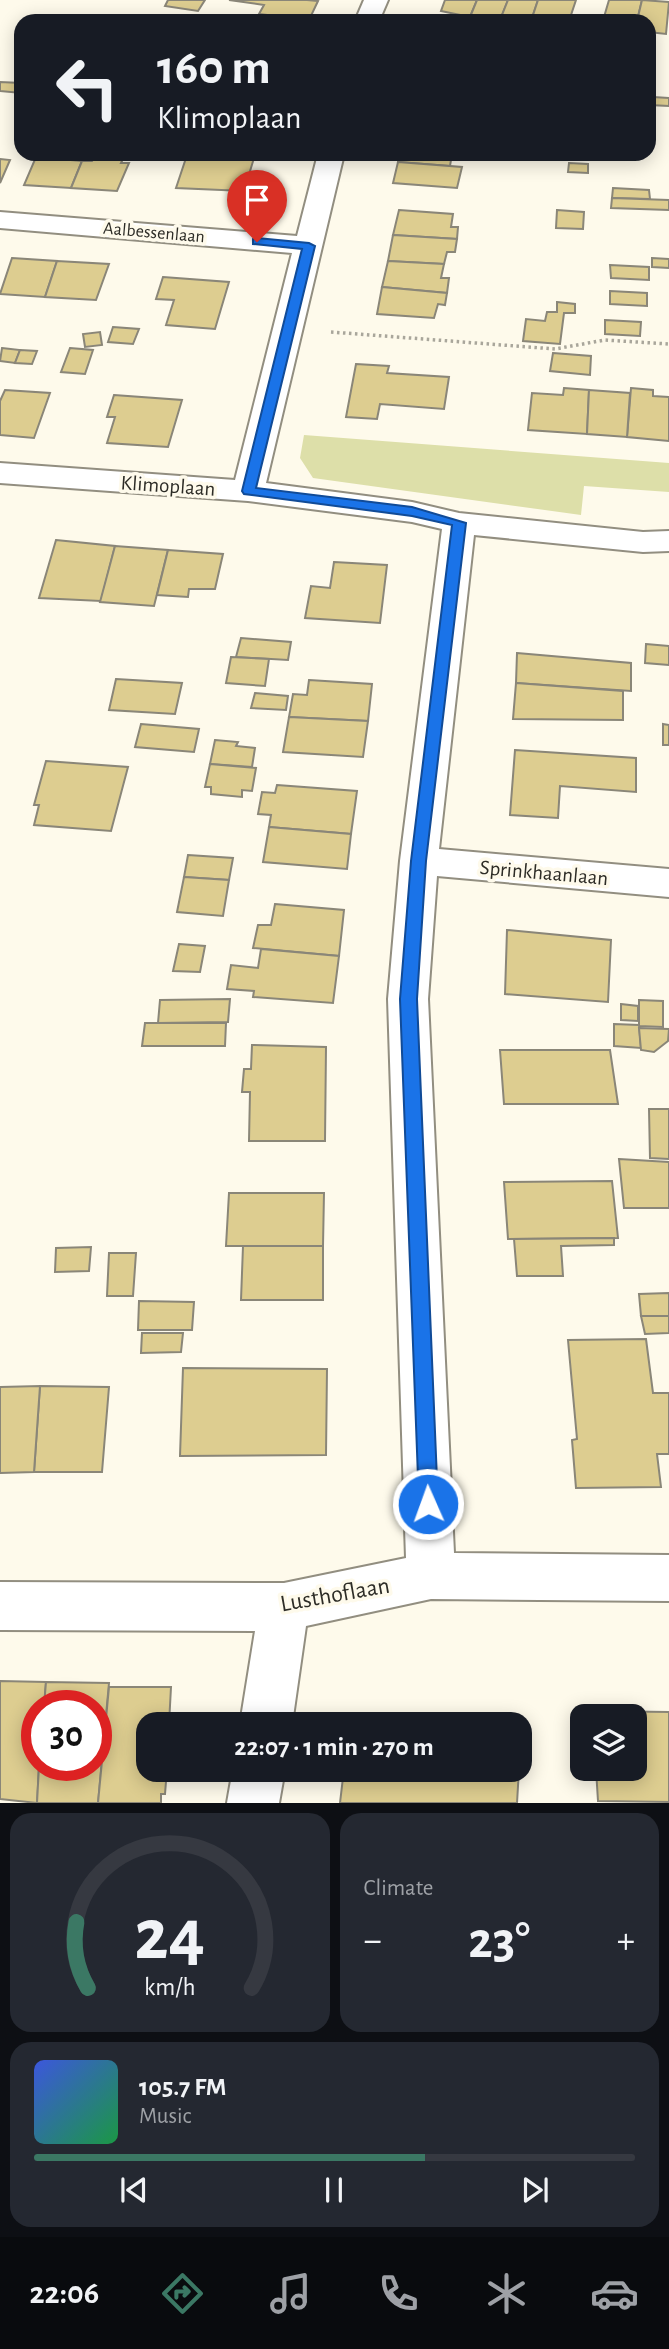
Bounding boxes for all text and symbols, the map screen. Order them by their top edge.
icon: left [42,42,133,133]
text: 160 m [157,44,271,93]
text: Klimoplaan [157,102,301,134]
pin [227,170,287,242]
icon: arrive [238,181,276,219]
street label: Aalbessenlaan [103,220,205,246]
street label: Klimoplaan [120,472,216,500]
street label: Sprinkhaanlaan [479,857,609,889]
position arrow [391,1467,465,1541]
street label: Lusthoflaan [279,1574,391,1616]
speed limit sign: 30 [21,1690,112,1781]
map controls [570,1704,647,1781]
button: layers [570,1704,647,1781]
text: 22:07 · 1 min · 270 m [234,1734,434,1760]
text: Climate [364,1877,433,1900]
text: 24 [134,1901,205,1974]
text: 23° [468,1915,530,1967]
text: − [364,1922,382,1960]
text: + [617,1922,635,1960]
text: km/h [144,1975,196,2000]
text: 105.7 FM [139,2074,227,2100]
text: Music [139,2105,191,2128]
icon: previous [115,2171,153,2209]
icon: pause [315,2171,353,2209]
icon: next [516,2171,554,2209]
icon: directions [158,2269,207,2318]
icon: music [266,2269,315,2318]
icon: phone [374,2269,423,2318]
icon: climate [482,2269,531,2318]
icon: car [590,2269,639,2318]
text: 22:06 [30,2277,99,2309]

